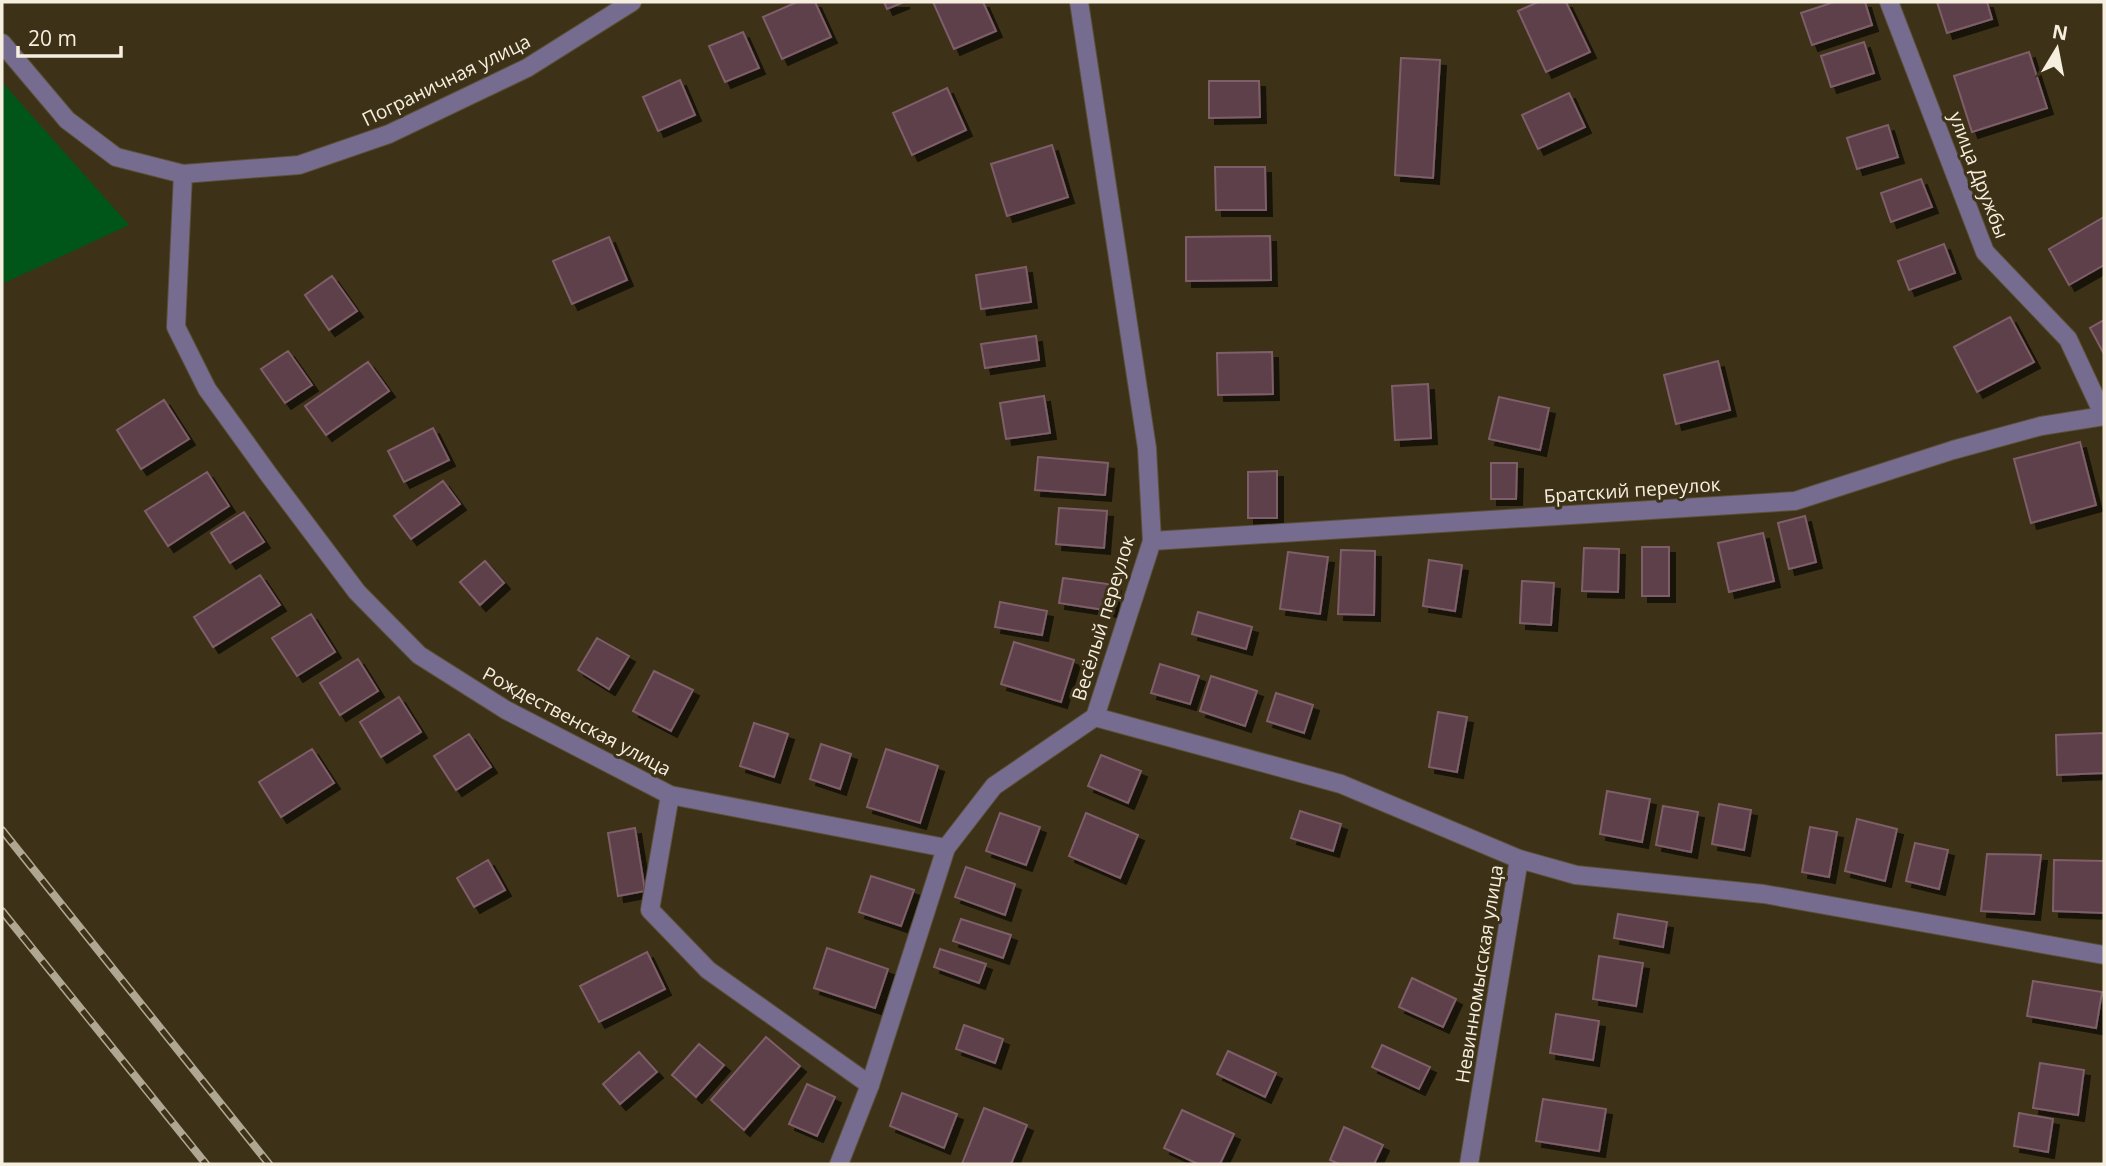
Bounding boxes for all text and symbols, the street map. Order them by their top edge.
scale bar [18,14,121,58]
north arrow [2022,14,2092,84]
text: N [2050,18,2070,46]
text: 20 m [28,24,77,52]
street label: Пограничная улица [358,28,534,132]
street label: улица Дружбы [1943,108,2015,242]
street label: Братский переулок [1543,471,1721,509]
street label: Весёлый переулок [1065,532,1141,704]
street label: Рождественская улица [478,660,676,782]
street label: Невинномысская улица [1449,863,1509,1085]

